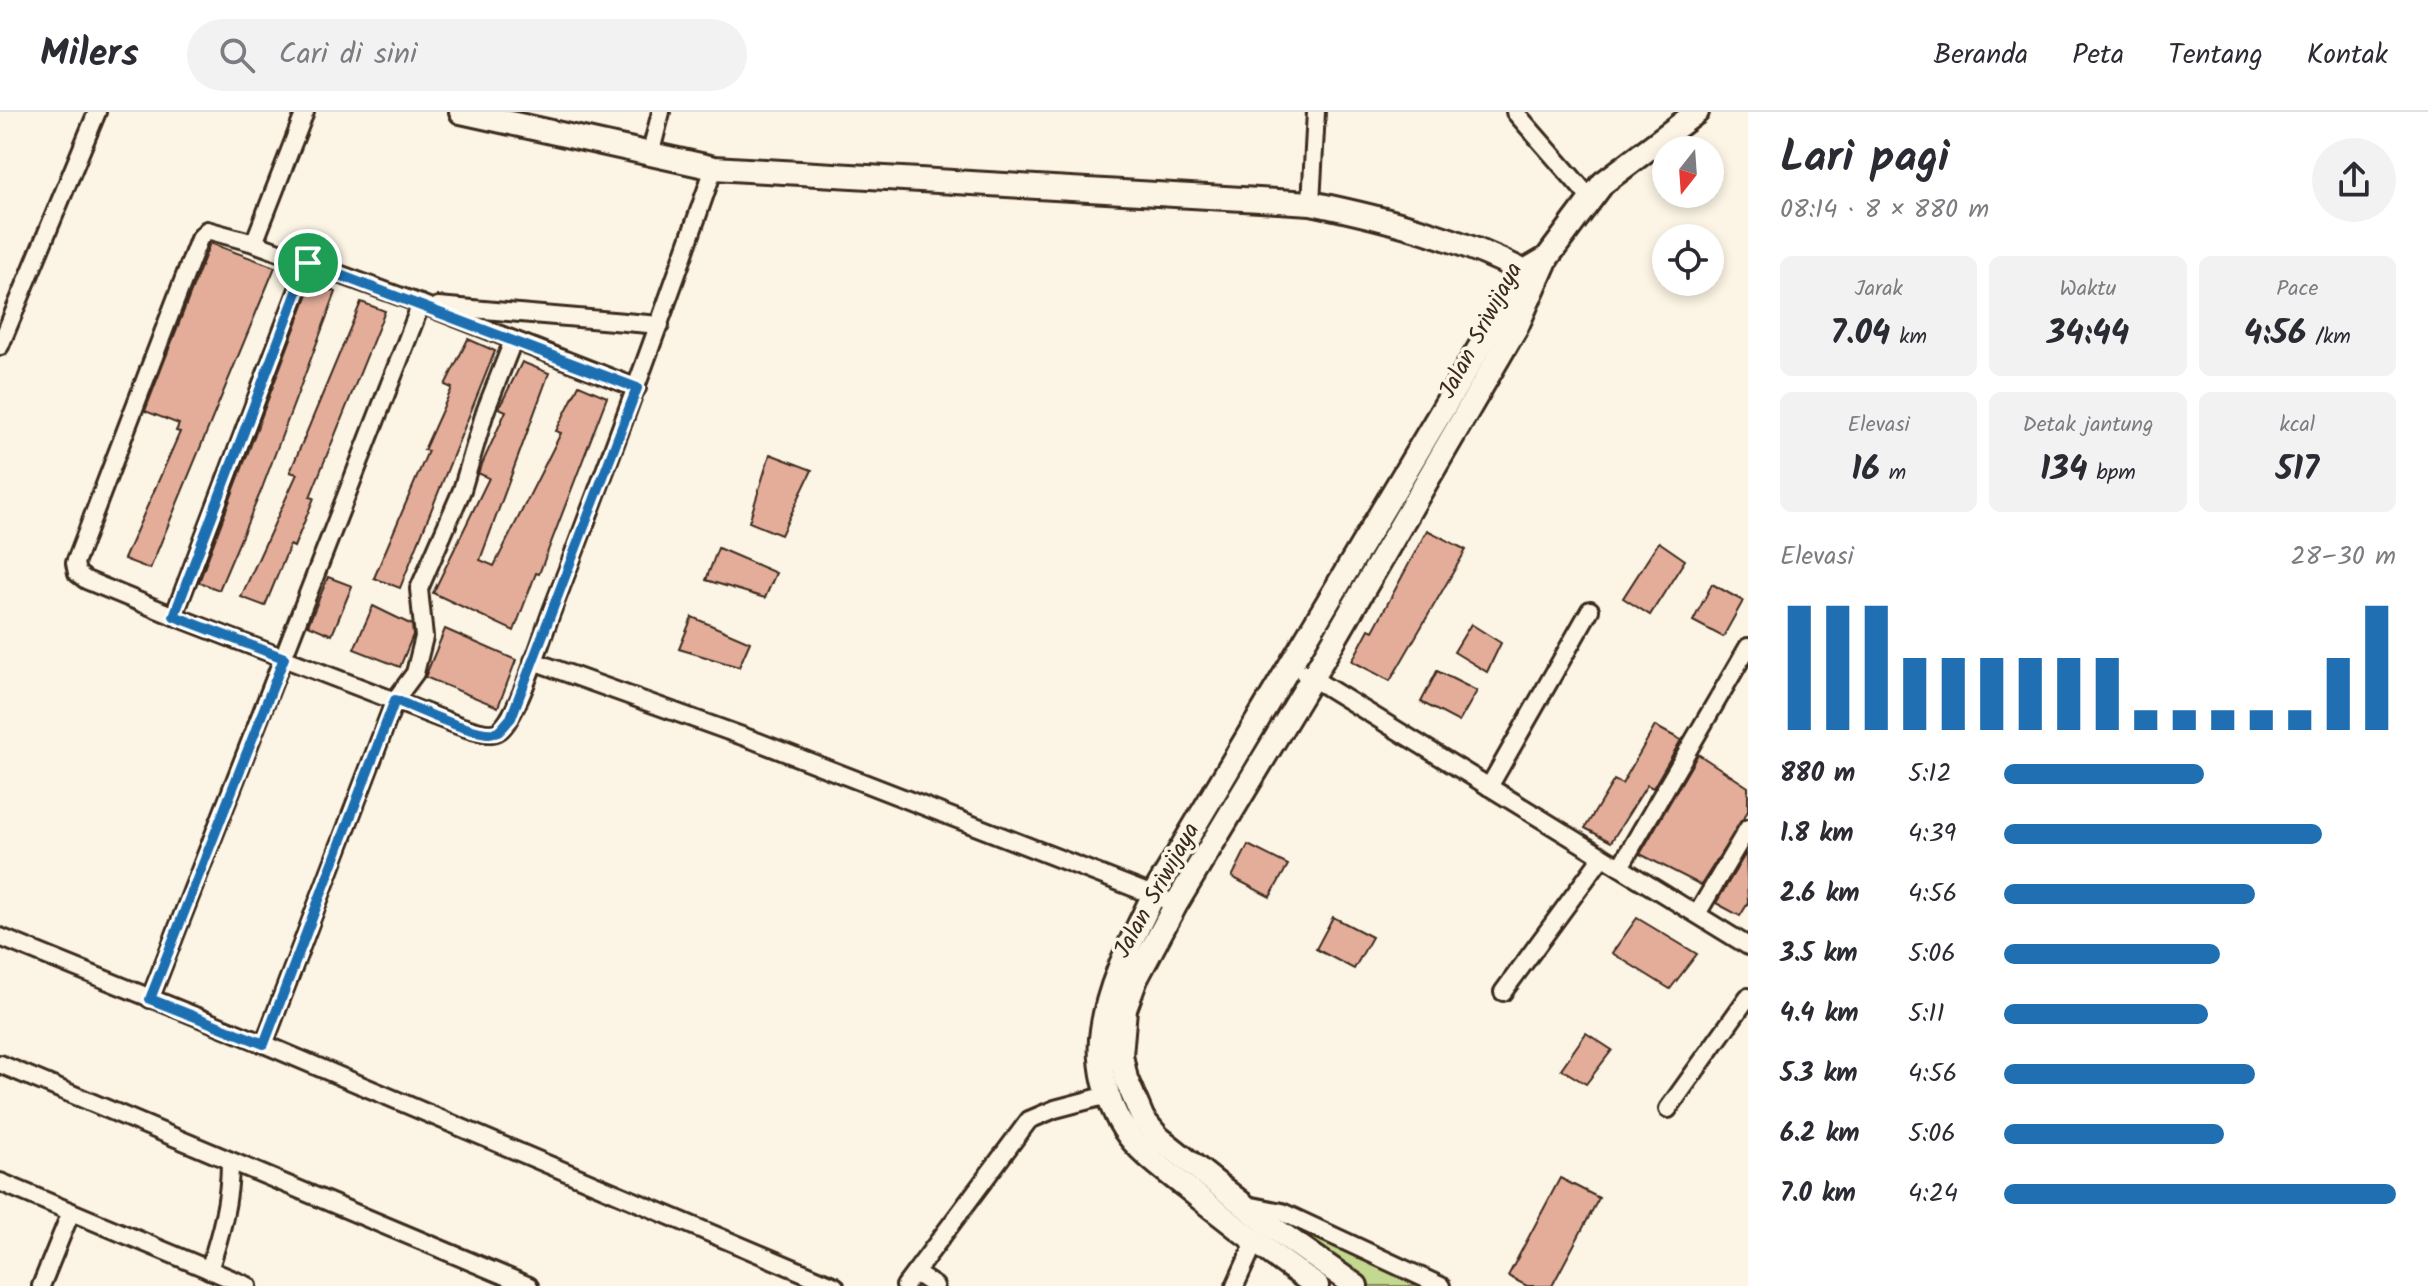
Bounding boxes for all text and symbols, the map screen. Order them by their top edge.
search box [187,19,747,91]
text: Milers [40,25,139,85]
text: Cari di sini [279,31,417,79]
icon: search [215,33,259,77]
text: Beranda [1933,33,2028,78]
text: Peta [2072,33,2124,78]
text: Tentang [2168,33,2263,78]
text: Kontak [2307,33,2388,78]
text: Lari pagi [1780,124,1950,194]
north arrow [1652,136,1724,208]
map controls [1652,136,1724,296]
button: share [2312,138,2396,222]
text: 08:14 · 8 × 880 m [1780,189,1989,231]
button: locate [1652,224,1724,296]
pin [274,229,342,297]
icon: arrive [286,241,330,285]
street label: Jalan Sriwijaya [1429,255,1534,406]
text: Jarak [1854,272,1903,307]
text: Waktu [2060,272,2116,307]
text: Pace [2276,272,2318,307]
text: 7.04 [1830,307,1890,361]
text: 34:44 [2047,307,2129,361]
text: 4:56 [2244,307,2306,361]
text: km [1890,320,1927,355]
text: /km [2306,320,2351,355]
text: Elevasi [1847,408,1910,443]
text: Detak jantung [2023,408,2153,443]
text: kcal [2279,408,2315,443]
text: 16 [1851,443,1880,497]
text: 134 [2040,443,2087,497]
text: 517 [2276,443,2319,497]
text: m [1880,456,1906,491]
text: bpm [2087,456,2136,491]
text: Elevasi [1780,536,1854,578]
text: 28–30 m [2290,536,2396,578]
text: 880 m [1780,753,1855,795]
text: 5:12 [1908,753,1952,795]
text: 1.8 km [1780,813,1853,855]
text: 4:39 [1908,813,1956,855]
street label: Jalan Sriwijaya [1104,816,1211,966]
text: 2.6 km [1780,873,1860,915]
text: 4:56 [1908,873,1957,915]
text: 3.5 km [1780,933,1858,975]
text: 5:06 [1908,933,1956,975]
text: 4.4 km [1780,993,1859,1035]
text: 5:11 [1908,993,1945,1035]
text: 5.3 km [1780,1053,1858,1095]
text: 4:56 [1908,1053,1957,1095]
text: 6.2 km [1780,1113,1860,1155]
text: 5:06 [1908,1113,1956,1155]
text: 7.0 km [1780,1173,1856,1215]
text: 4:24 [1908,1173,1958,1215]

